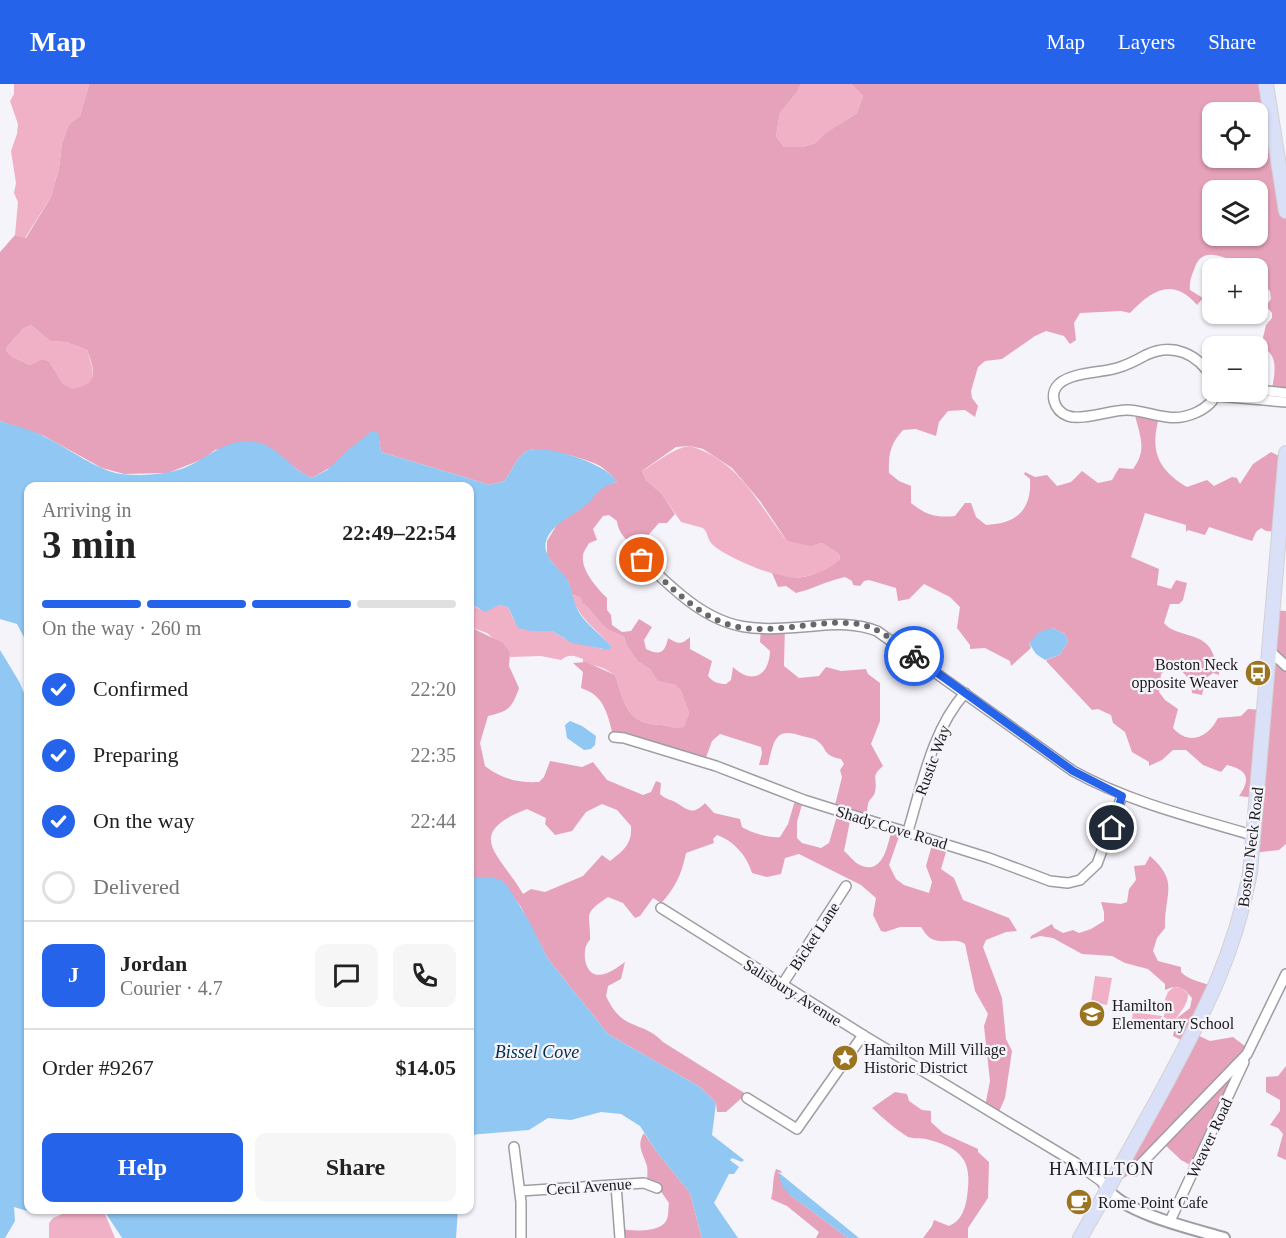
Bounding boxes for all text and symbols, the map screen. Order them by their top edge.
text: Map [30,26,86,57]
text: Map [1047,30,1085,54]
text: Layers [1118,30,1175,54]
text: Share [1208,30,1256,54]
map controls [1202,102,1268,402]
button: locate [1202,102,1268,168]
button: layers [1202,180,1268,246]
button: + [1202,258,1268,324]
button: − [1202,336,1268,402]
text: Arriving in [42,499,131,521]
text: 22:49–22:54 [342,520,456,545]
text: 3 min [42,523,136,566]
pin [616,534,667,585]
icon: bag [625,543,658,576]
text: On the way · 260 m [42,617,201,639]
courier [884,626,944,686]
icon: bike [898,640,931,673]
place label: Boston Neck opposite Weaver [1132,656,1239,692]
bus stop icon: Boston Neck opposite Weaver [1243,658,1273,688]
icon: check [42,673,75,706]
text: Confirmed [93,676,188,701]
text: 22:20 [410,678,456,700]
street label: Rustic Way [912,723,954,798]
icon: check [42,739,75,772]
text: Preparing [93,742,179,767]
text: 22:35 [410,744,456,766]
street label: Boston Neck Road [1235,786,1266,908]
street label: Shady Cove Road [834,802,950,853]
pin [1086,802,1137,853]
icon: check [42,805,75,838]
text: On the way [93,808,194,833]
text: 22:44 [410,810,456,832]
icon: home [1095,811,1128,844]
text: Delivered [93,874,180,899]
street label: Bicket Lane [786,899,843,974]
button: chat [315,944,378,1007]
button: phone [393,944,456,1007]
text: Jordan [120,951,187,976]
street label: Salisbury Avenue [740,956,845,1030]
text: J [68,962,79,987]
text: Courier · 4.7 [120,977,223,999]
place label: Hamilton Elementary School [1112,997,1235,1033]
school or university icon: Hamilton Elementary School [1077,999,1107,1029]
place label: Hamilton Mill Village Historic District [864,1041,1006,1076]
water label: Bissel Cove [495,1042,579,1062]
place icon: Hamilton Mill Village Historic District [830,1043,860,1073]
text: Order #9267 [42,1055,154,1080]
text: $14.05 [396,1055,456,1080]
street label: Weaver Road [1184,1096,1235,1181]
button: Help [42,1133,243,1202]
button: Share [255,1133,456,1202]
district label: HAMILTON [1049,1159,1155,1179]
street label: Cecil Avenue [546,1175,632,1198]
cafe icon: Rome Point Cafe [1064,1187,1094,1217]
place label: Rome Point Cafe [1098,1194,1208,1211]

